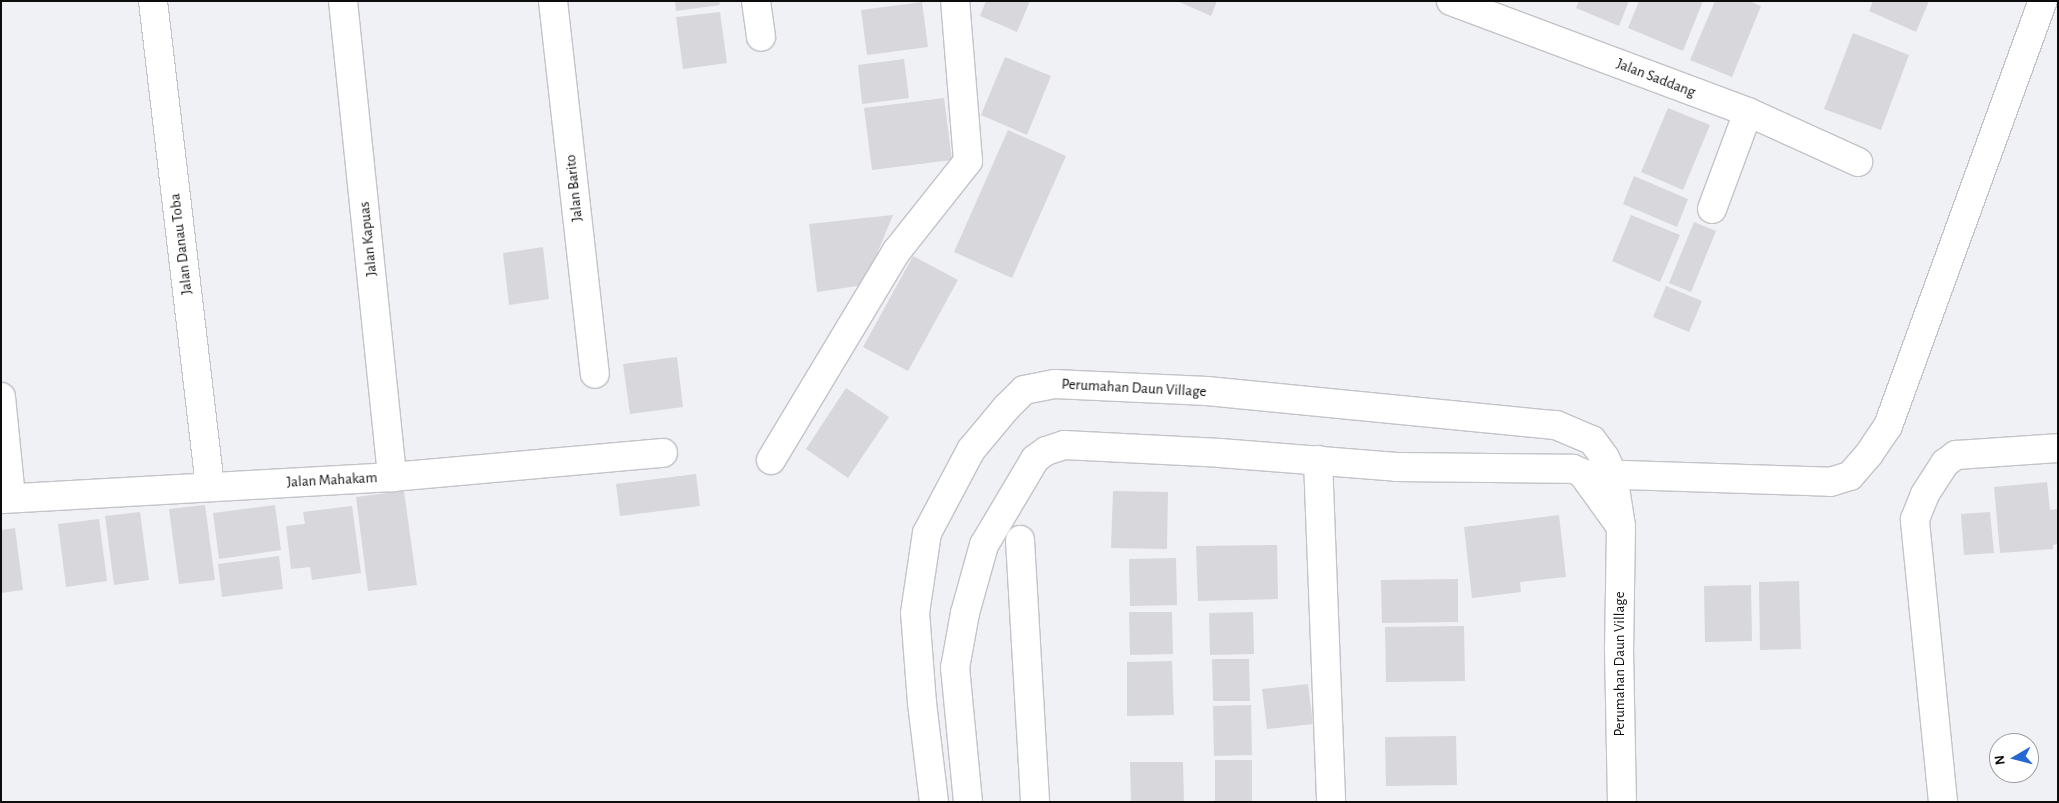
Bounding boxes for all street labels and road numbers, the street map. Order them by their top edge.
street label: Jalan Saddang [1614,55,1698,101]
street label: Jalan Barito [562,154,586,222]
street label: Jalan Danau Toba [166,192,196,296]
street label: Jalan Kapuas [355,201,381,277]
street label: Perumahan Daun Village [1061,375,1207,401]
street label: Jalan Mahakam [286,469,378,491]
street label: Perumahan Daun Village [1611,591,1629,737]

